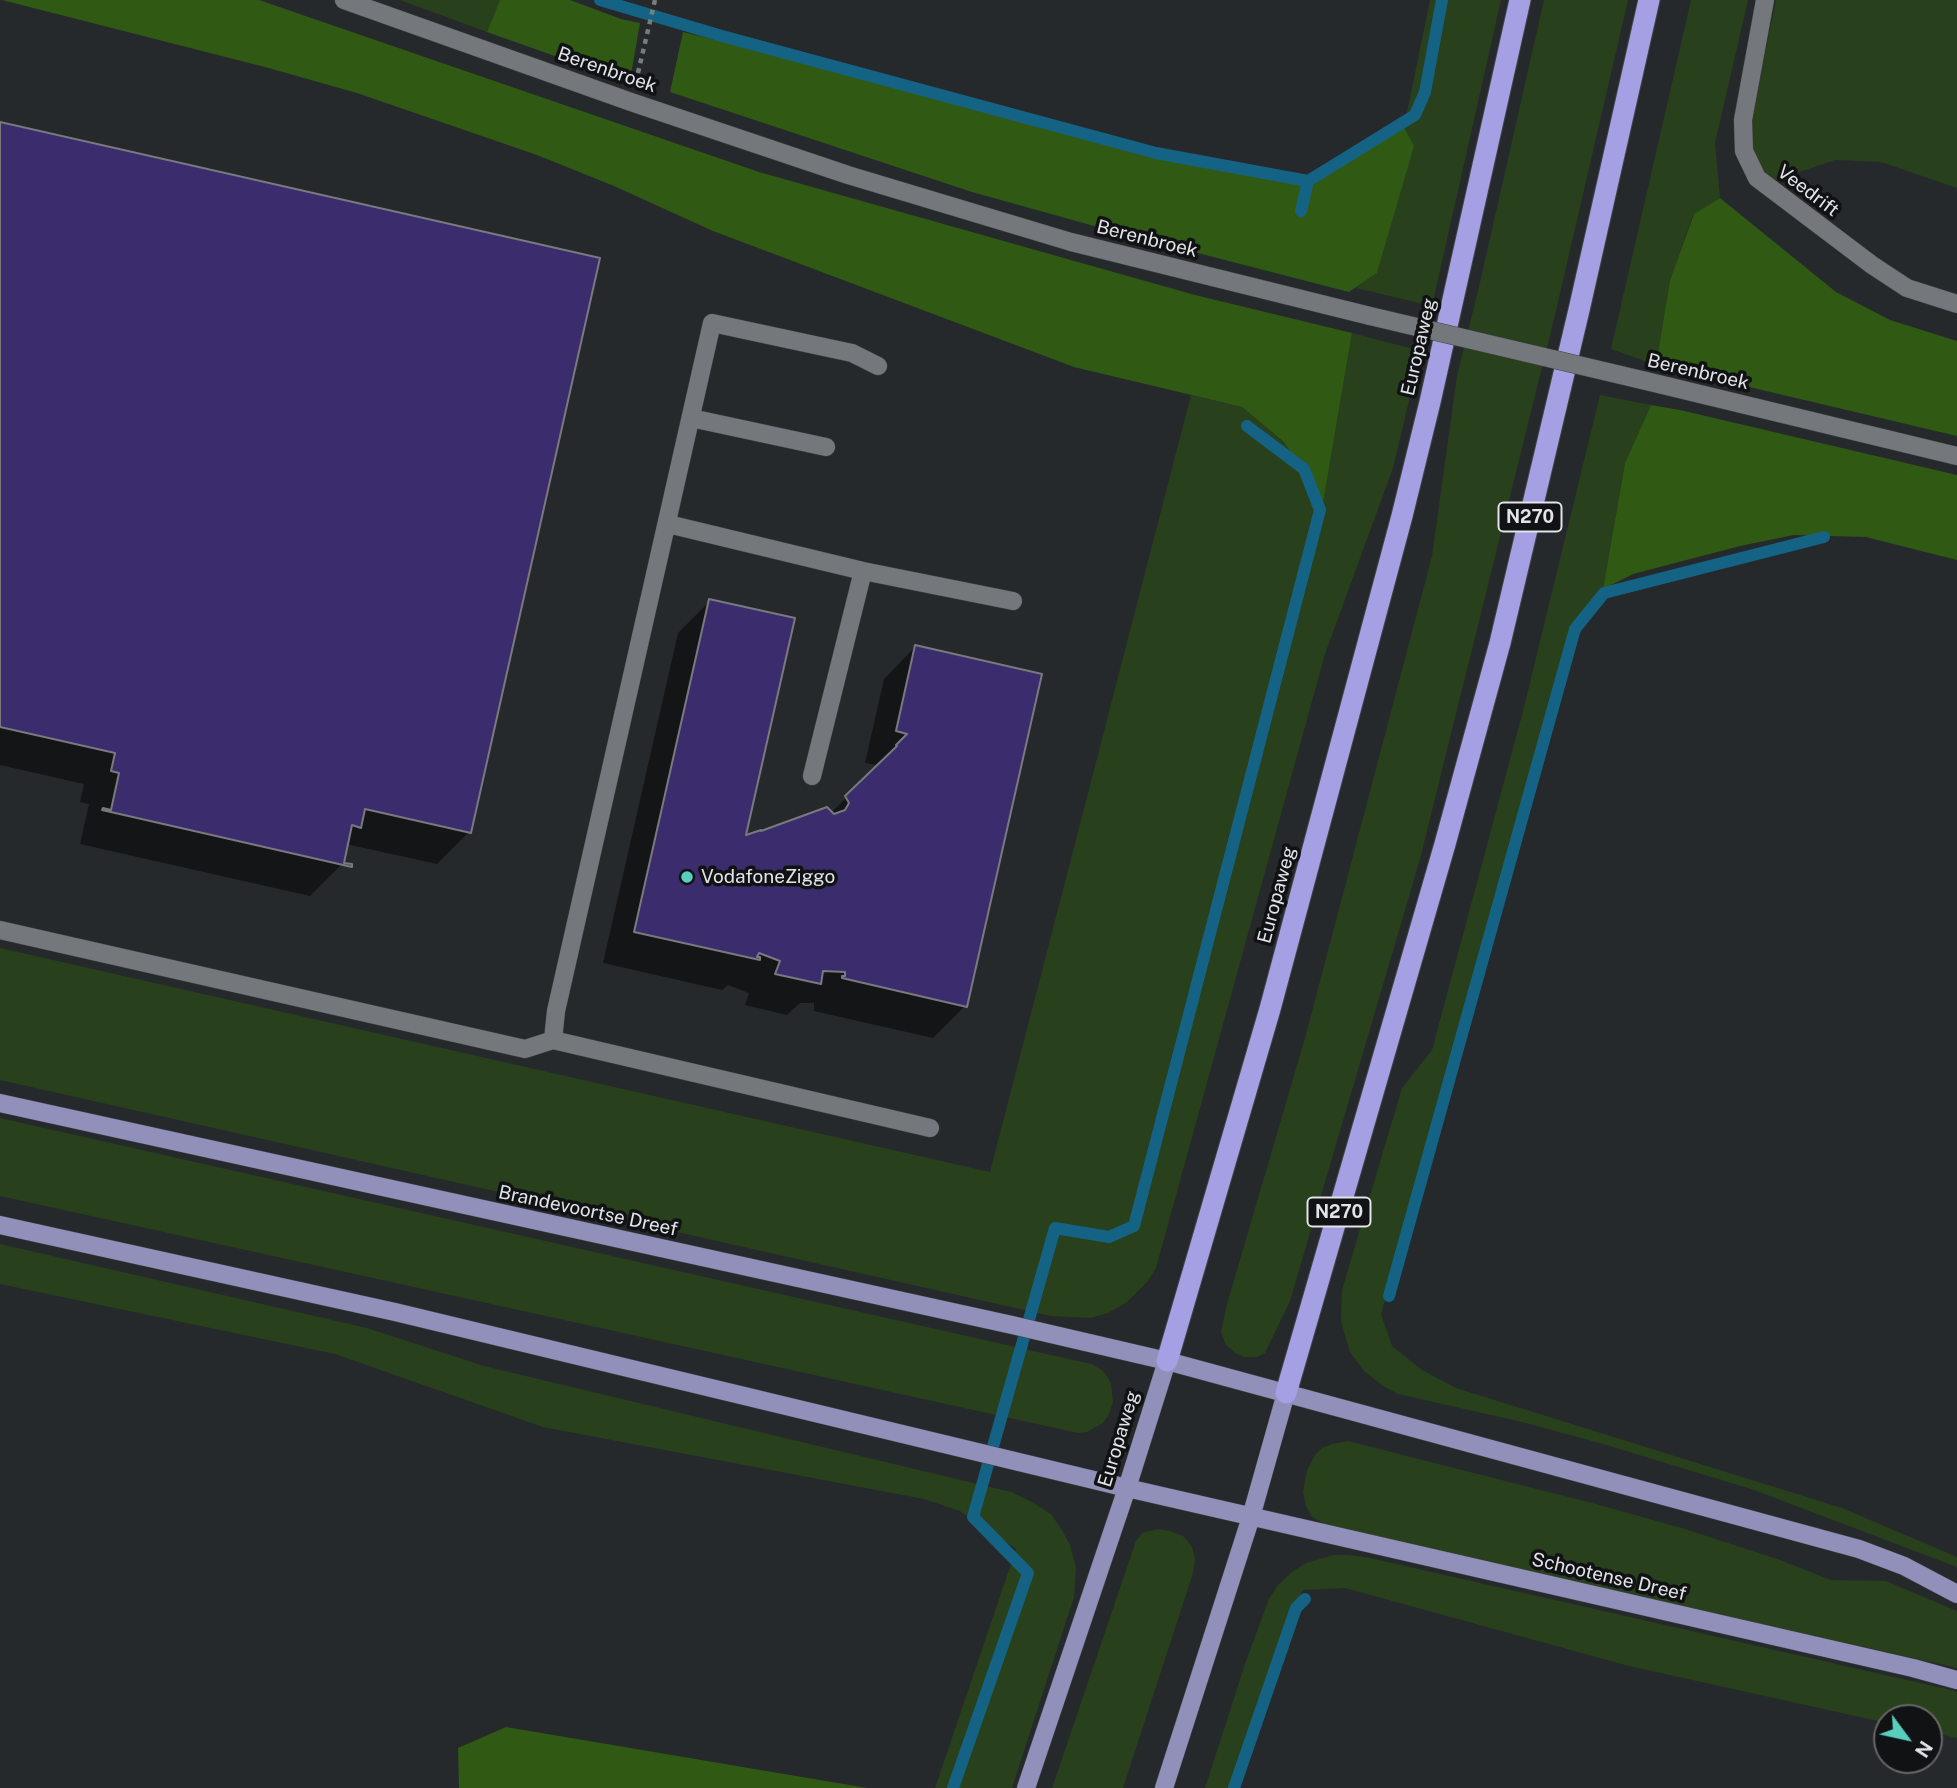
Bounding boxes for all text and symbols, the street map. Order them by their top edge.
street label: Berenbroek [554,42,660,98]
street label: Veedrift [1773,160,1843,222]
street label: Berenbroek [1094,215,1200,263]
street label: Europaweg [1397,296,1441,398]
street label: Berenbroek [1645,349,1751,395]
road number: N270 [1498,503,1562,532]
street label: Europaweg [1253,844,1301,946]
place label: VodafoneZiggo [701,866,835,888]
marker: VodafoneZiggo [679,869,695,885]
street label: Brandevoortse Dreef [496,1181,680,1241]
road number: N270 [1308,1198,1370,1226]
street label: Europaweg [1094,1388,1144,1490]
street label: Schootense Dreef [1530,1548,1688,1606]
north arrow [1873,1704,1943,1774]
text: N [1911,1737,1937,1762]

